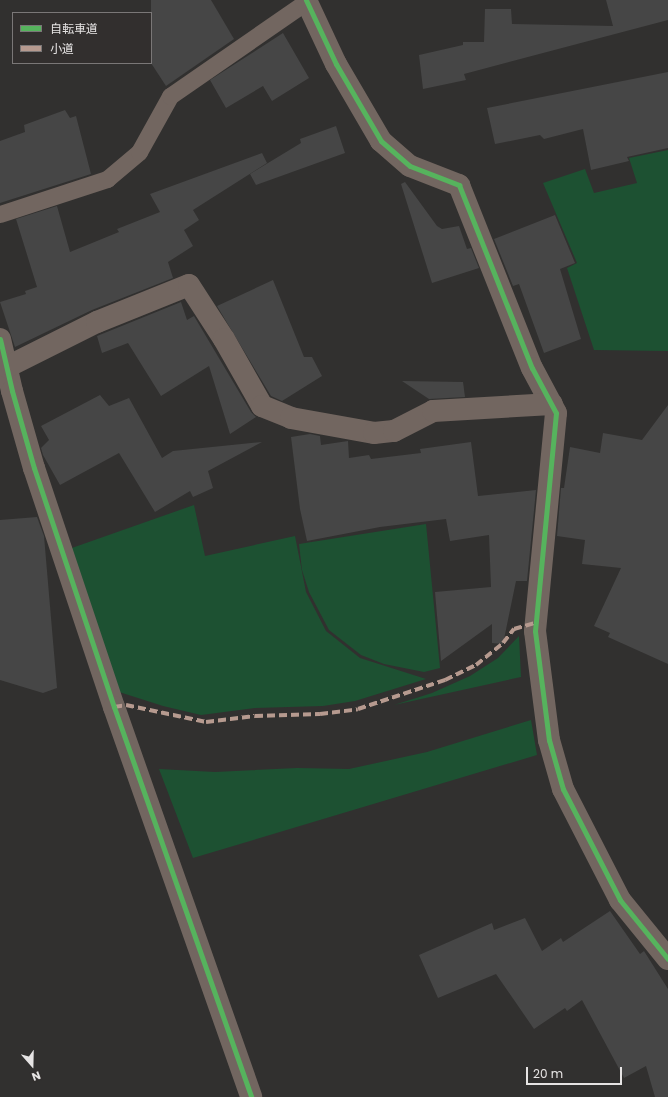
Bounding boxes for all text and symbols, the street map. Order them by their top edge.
legend [12,12,152,64]
text: 自転車道 [50,20,98,37]
text: 小道 [50,40,74,57]
north arrow [12,1045,52,1085]
scale bar [528,1059,624,1085]
text: 20 m [533,1065,563,1082]
text: N [29,1067,43,1085]

